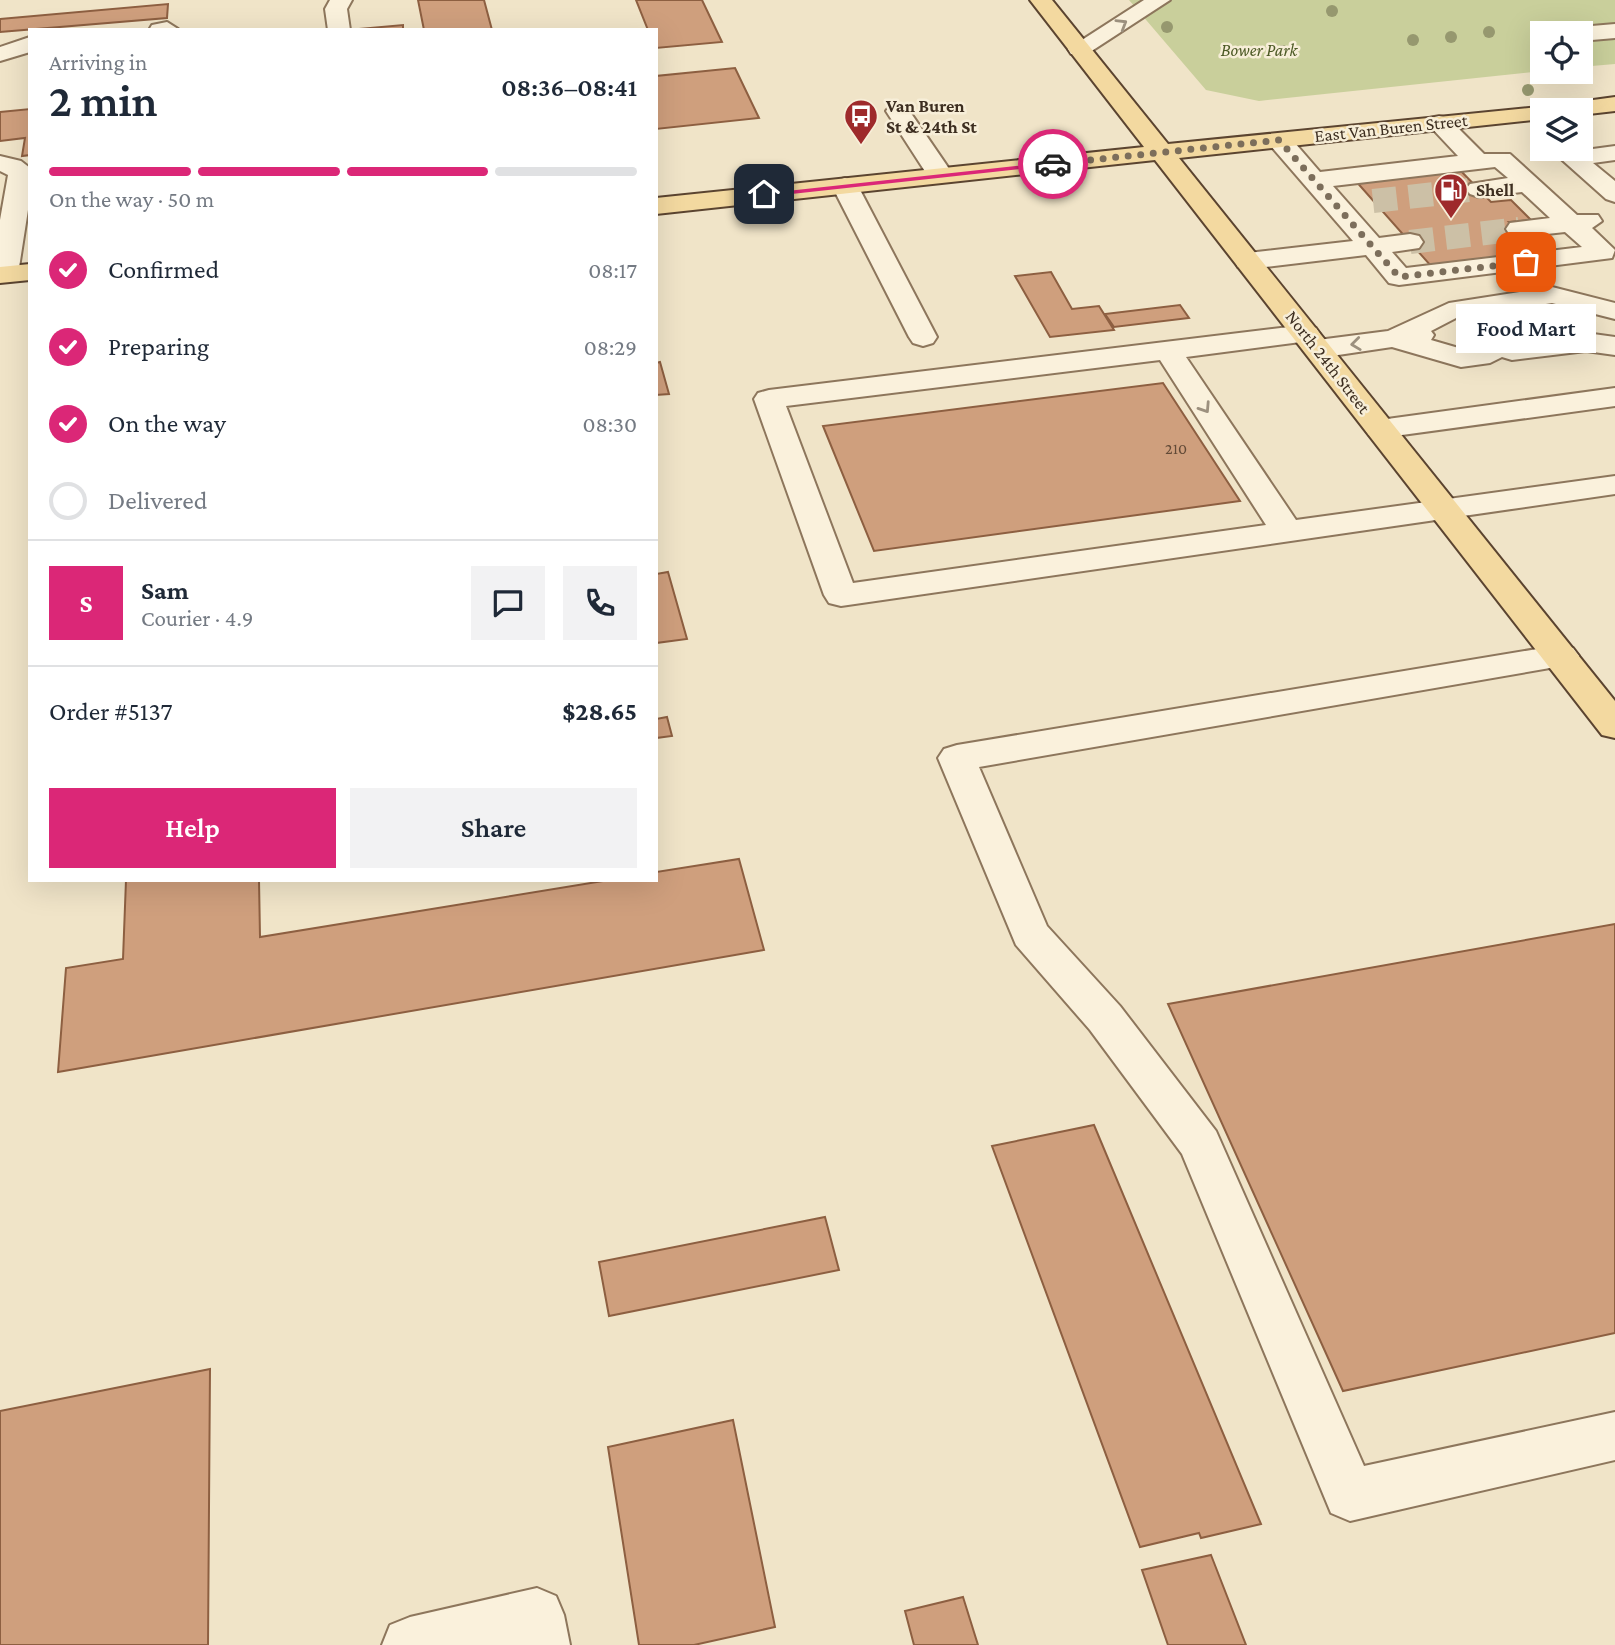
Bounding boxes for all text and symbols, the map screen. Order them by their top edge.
one-way arrow [1114,19,1127,32]
map controls [1530,21,1593,161]
button: locate [1530,21,1593,84]
park label: Bower Park [1221,40,1298,60]
text: Arriving in [49,49,147,75]
text: 08:36–08:41 [501,73,637,102]
text: 2 min [49,75,157,126]
place label: Van Buren St & 24th St [885,96,977,137]
bus stop icon: Van Buren St & 24th St [842,97,880,146]
button: layers [1530,98,1593,161]
street label: East Van Buren Street [1313,110,1470,146]
courier [1018,129,1088,199]
icon: car [1034,145,1072,183]
pin [734,164,794,224]
fuel station icon: Shell [1432,171,1470,220]
icon: home [745,175,783,213]
place label: Shell [1476,180,1514,200]
text: On the way · 50 m [49,186,214,212]
pin [1496,232,1556,292]
icon: bag [1507,243,1545,281]
icon: check [49,251,87,289]
text: Confirmed [108,255,219,284]
text: 08:17 [588,257,637,283]
callout: Food Mart [1456,304,1596,353]
street label: North 24th Street [1282,307,1375,418]
text: Food Mart [1477,315,1575,341]
icon: check [49,328,87,366]
text: Preparing [108,332,209,361]
text: 08:29 [584,334,637,360]
one-way arrow [1350,336,1361,351]
one-way arrow [1197,401,1210,414]
icon: check [49,405,87,443]
text: On the way [108,409,226,438]
text: 08:30 [582,411,637,437]
house number: 210 [1165,440,1187,457]
text: Delivered [108,486,207,515]
button: chat [471,566,545,640]
button: phone [563,566,637,640]
text: Sam [141,576,189,605]
text: S [80,589,93,618]
text: Courier · 4.9 [141,605,253,631]
text: Order #5137 [49,697,173,726]
text: $28.65 [562,697,637,726]
button: Help [49,788,336,868]
button: Share [350,788,637,868]

